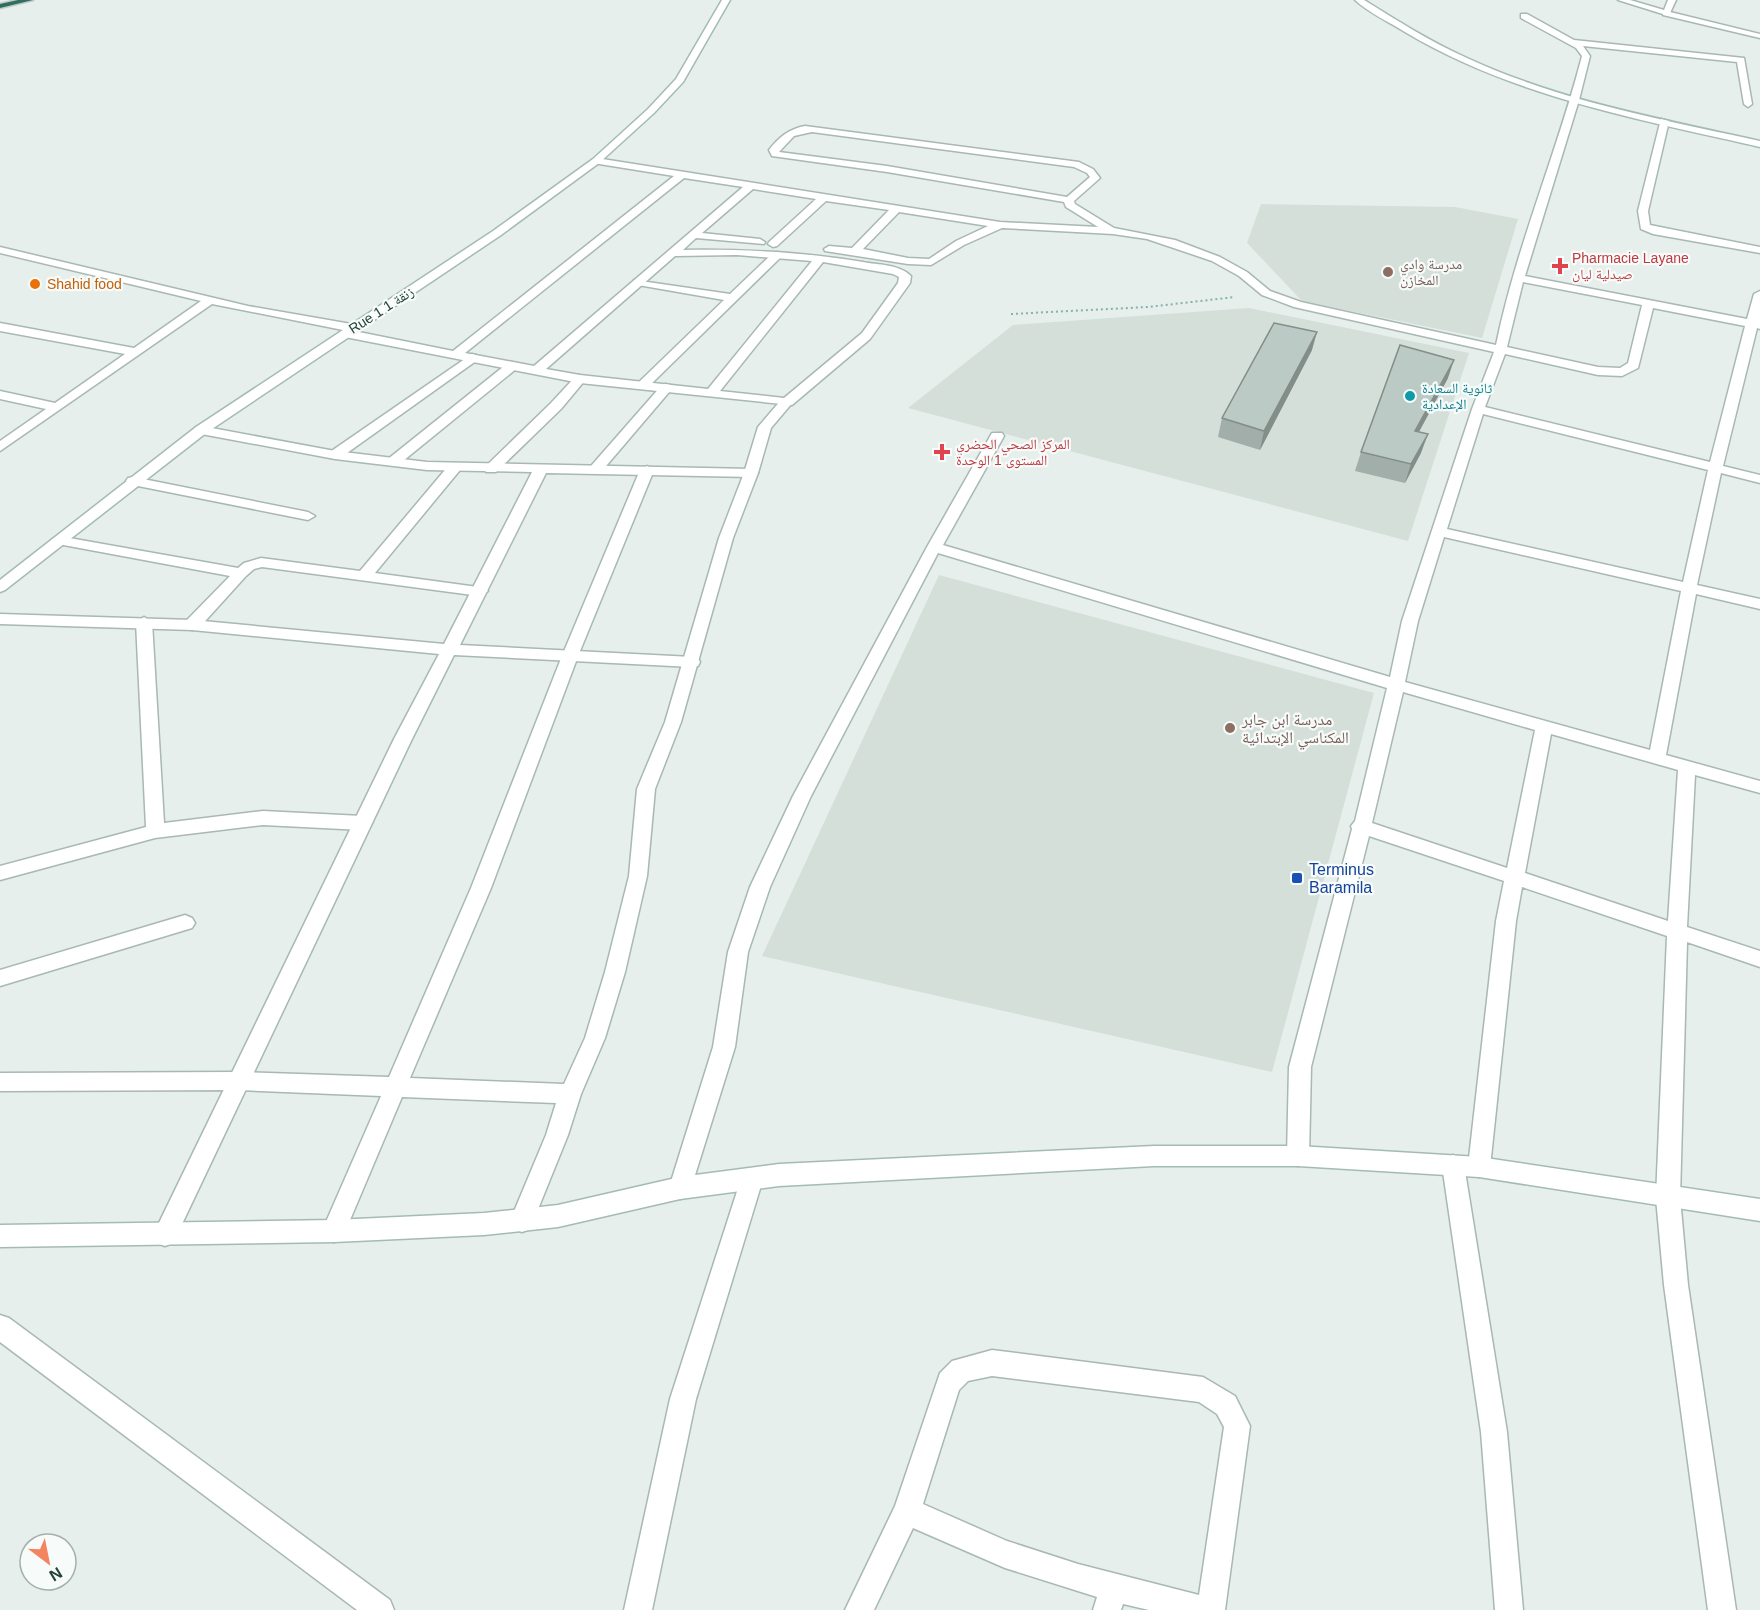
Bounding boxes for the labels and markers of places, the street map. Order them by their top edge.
place label: Pharmacie Layane صيدلية ليان [1572,250,1689,283]
place label: مدرسة وادي المخازن [1400,256,1462,289]
marker: Pharmacie Layane صيدلية ليان [1553,259,1567,273]
marker: مدرسة وادي المخازن [1381,265,1395,279]
place label: Shahid food [47,276,122,292]
marker: Shahid food [28,277,42,291]
place label: ثانوية السعادة الإعدادية [1422,380,1492,413]
marker: ثانوية السعادة الإعدادية [1403,389,1417,403]
place label: المركز الصحي الحضري المستوى 1 الوحدة [956,436,1070,469]
marker: المركز الصحي الحضري المستوى 1 الوحدة [933,443,951,461]
place label: مدرسة ابن جابر المكناسي الإبتدائية [1241,711,1349,750]
marker: مدرسة ابن جابر المكناسي الإبتدائية [1223,721,1237,735]
place label: Terminus Baramila [1309,861,1374,896]
marker: Terminus Baramila [1290,871,1304,885]

